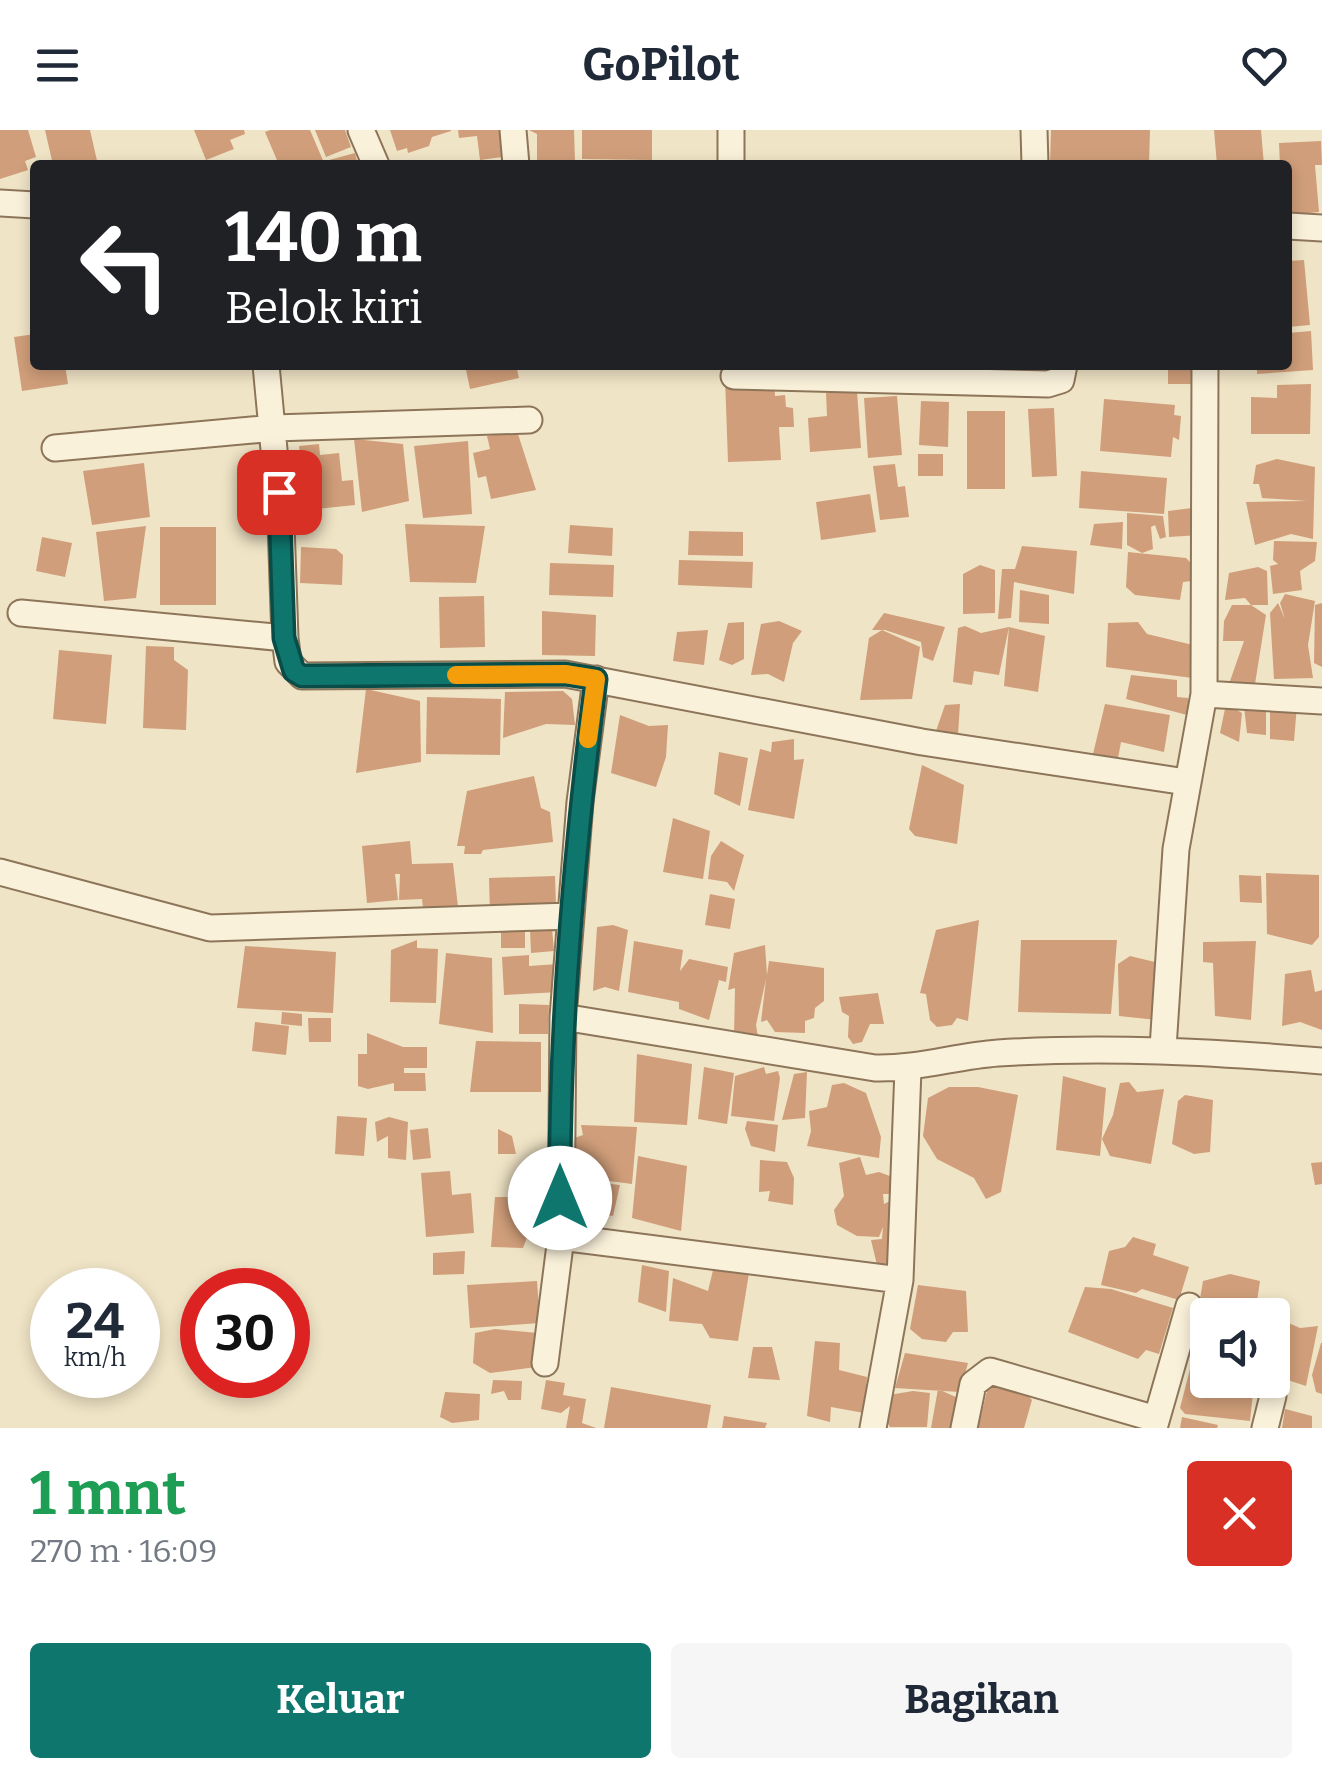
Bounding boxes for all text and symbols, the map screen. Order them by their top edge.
icon: menu [30,38,85,93]
text: GoPilot [582,38,740,92]
icon: heart [1237,38,1292,93]
text: 140 m [225,196,422,280]
icon: left [60,200,190,330]
text: Belok kiri [225,281,422,335]
pin [237,450,322,535]
icon: arrive [252,465,307,520]
position arrow [508,1146,612,1250]
speed limit sign: 30 [180,1268,310,1398]
text: 24 [66,1291,124,1351]
map controls [1190,1298,1290,1398]
button: sound [1190,1298,1290,1398]
text: km/h [64,1343,126,1373]
text: 1 mnt [30,1458,186,1530]
button: close [1187,1461,1292,1566]
text: 270 m · 16:09 [30,1532,217,1570]
button: Keluar [30,1643,651,1758]
button: Bagikan [671,1643,1292,1758]

